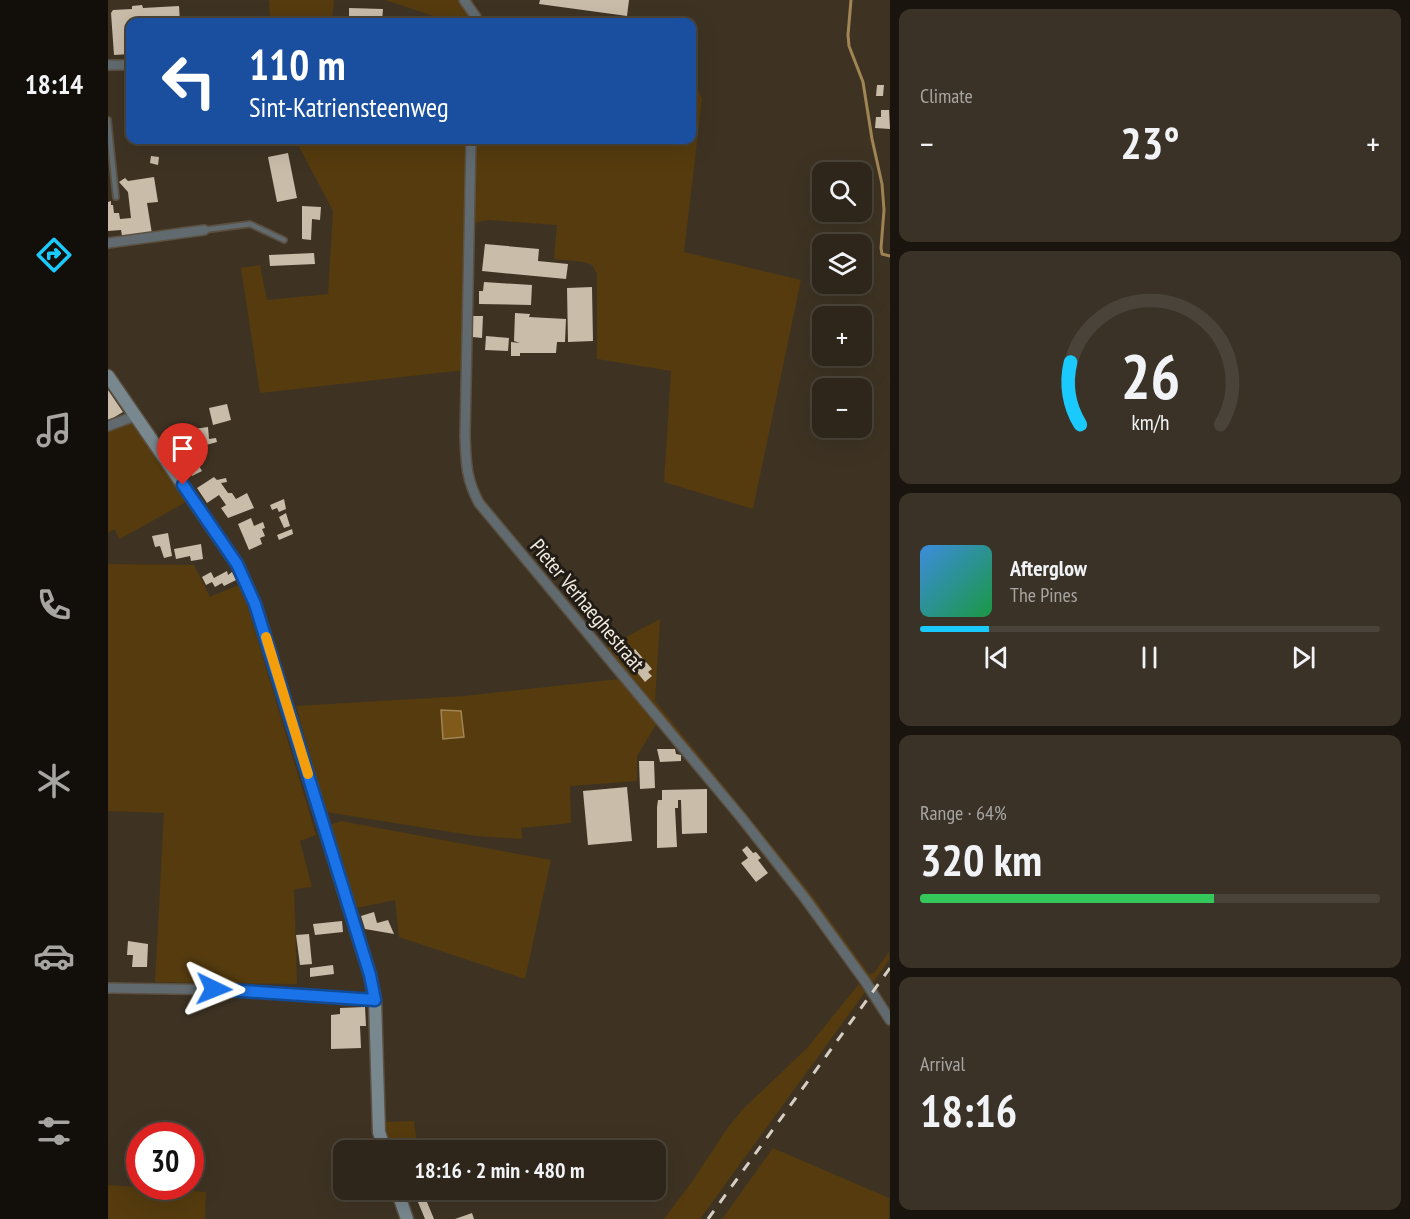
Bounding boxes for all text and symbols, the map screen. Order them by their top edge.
text: 110 m [249,37,346,92]
icon: left [150,42,228,120]
text: 18:14 [25,67,83,101]
text: Climate [920,83,973,109]
text: Sint-Katriensteenweg [249,90,449,124]
text: 23° [1120,113,1180,171]
text: − [920,122,934,165]
text: + [1366,122,1380,165]
map controls [812,162,872,438]
button: search [812,162,872,222]
icon: directions [33,234,75,276]
button: layers [812,234,872,294]
button: + [812,306,872,366]
text: 26 [1120,335,1180,416]
button: − [812,378,872,438]
text: km/h [1131,408,1169,436]
icon: music [33,409,75,451]
pin [157,423,208,485]
icon: arrive [166,432,199,465]
street label: Pieter Verhaeghestraat [524,533,651,676]
text: Afterglow [1010,554,1087,582]
text: The Pines [1010,582,1077,608]
icon: phone [33,584,75,626]
icon: previous [980,641,1013,674]
icon: pause [1133,641,1166,674]
icon: next [1287,641,1320,674]
icon: climate [33,760,75,802]
text: Range · 64% [920,800,1007,826]
text: 320 km [920,830,1042,888]
icon: car [33,935,75,977]
position arrow [182,957,246,1021]
text: Arrival [920,1051,965,1077]
text: 18:16 [920,1081,1017,1139]
icon: filters [33,1110,75,1152]
speed limit sign: 30 [126,1122,204,1200]
text: 18:16 · 2 min · 480 m [414,1156,585,1184]

